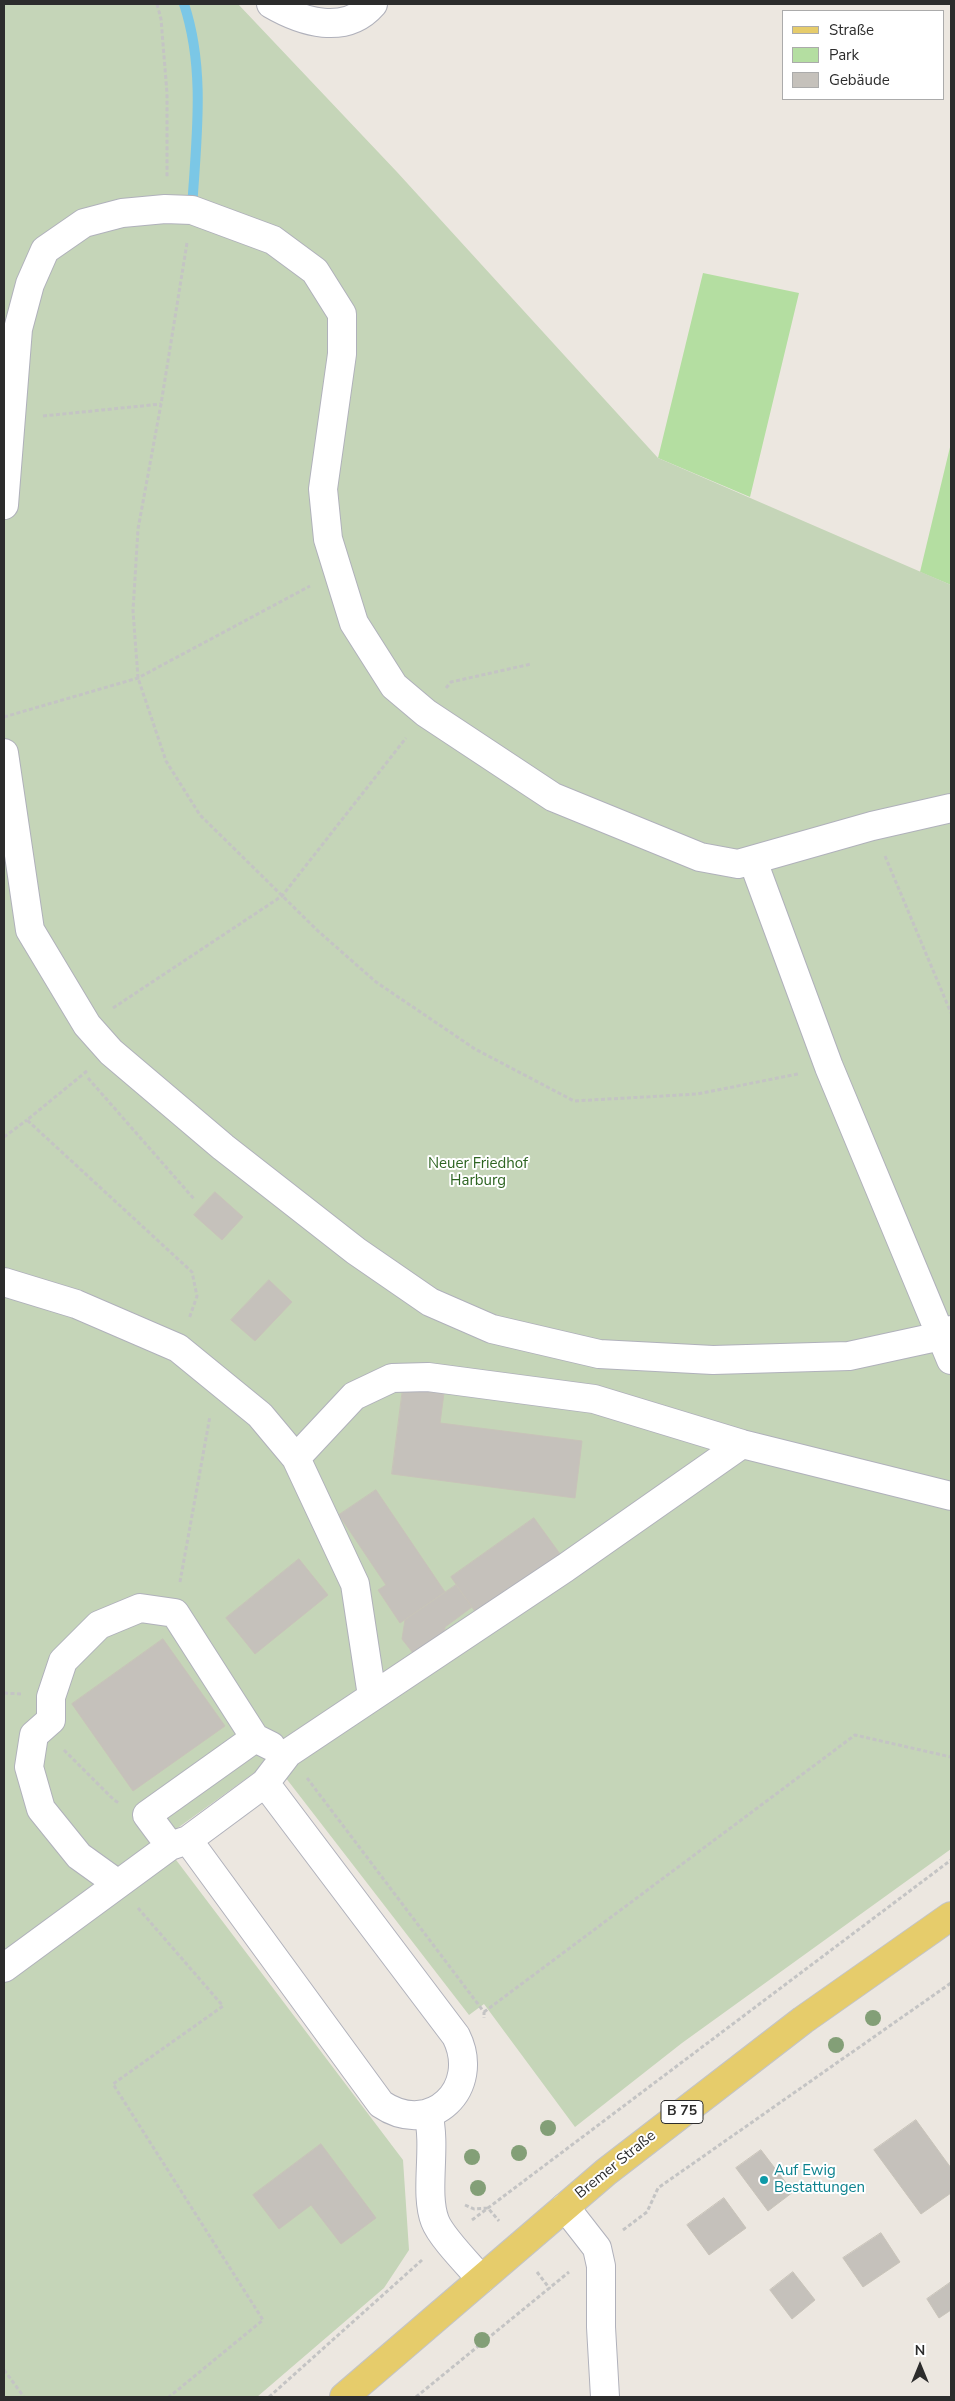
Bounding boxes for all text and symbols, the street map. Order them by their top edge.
legend [782,10,945,100]
text: Straße [829,20,874,40]
text: Park [829,45,859,65]
text: Gebäude [829,70,890,90]
park label: Neuer Friedhof Harburg [428,1155,528,1190]
road number: B 75 [661,2100,703,2124]
street label: Bremer Straße [572,2127,660,2203]
place label: Auf Ewig Bestattungen [774,2162,865,2197]
marker: Auf Ewig Bestattungen [758,2174,770,2186]
north arrow [895,2341,945,2391]
text: N [915,2341,925,2360]

